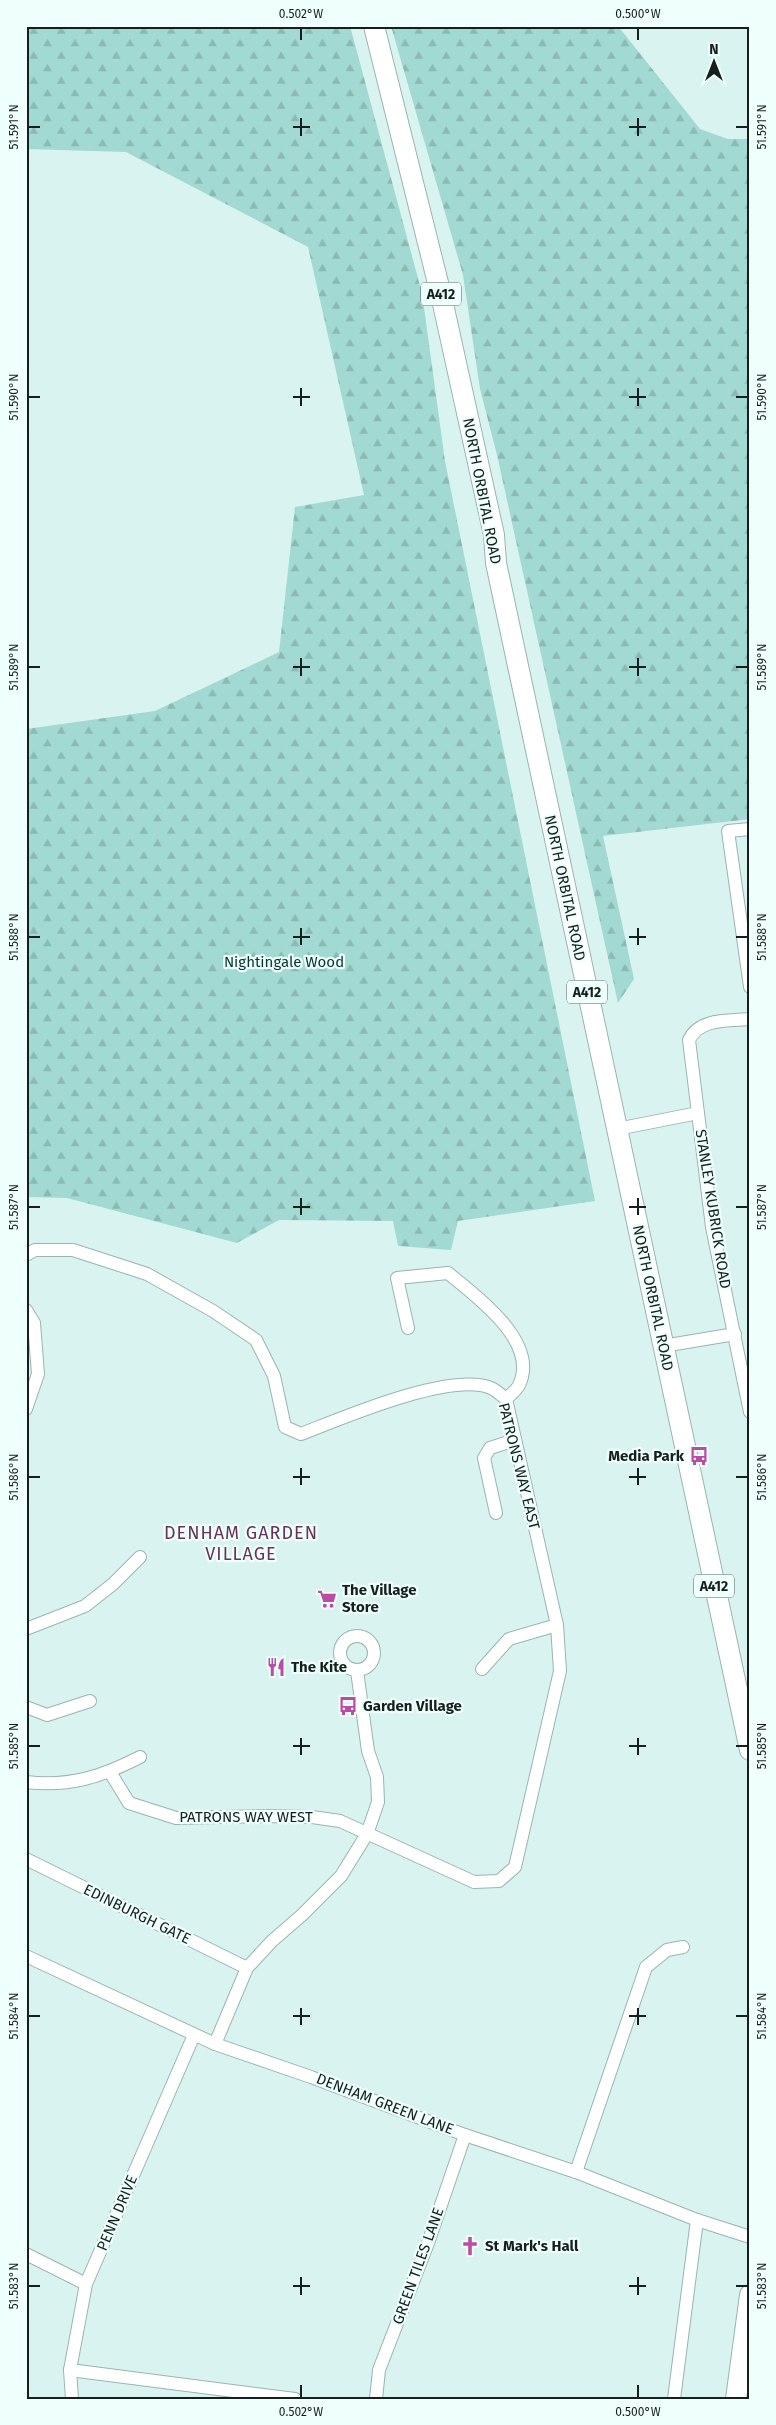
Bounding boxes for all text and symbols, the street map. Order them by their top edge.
text: 0.502°W [279,7,323,21]
text: 0.500°W [615,7,661,21]
north arrow [688,38,738,88]
text: N [709,41,719,58]
text: 51.591°N [7,104,21,150]
text: 51.591°N [755,104,769,150]
road number: A412 [421,282,461,306]
text: 51.590°N [7,374,21,420]
text: 51.590°N [755,374,769,420]
street label: NORTH ORBITAL ROAD [459,416,505,566]
text: 51.589°N [7,644,21,690]
text: 51.589°N [755,644,769,690]
street label: NORTH ORBITAL ROAD [541,813,589,963]
text: 51.588°N [7,913,21,961]
text: 51.588°N [755,913,769,961]
park label: Nightingale Wood [224,953,344,971]
road number: A412 [567,980,607,1004]
street label: STANLEY KUBRICK ROAD [691,1128,735,1290]
text: 51.587°N [7,1184,21,1230]
text: 51.587°N [755,1184,769,1230]
street label: NORTH ORBITAL ROAD [629,1223,677,1373]
street label: PATRONS WAY EAST [495,1401,543,1531]
bus stop icon: Media Park [688,1445,710,1467]
place label: Media Park [608,1447,685,1465]
text: 51.586°N [7,1454,21,1500]
text: 51.586°N [755,1454,769,1500]
district label: DENHAM GARDEN VILLAGE [164,1522,318,1565]
road number: A412 [694,1574,734,1598]
place label: The Village Store [342,1581,417,1616]
supermarket icon: The Village Store [316,1588,338,1610]
restaurant icon: The Kite [265,1656,287,1678]
place label: The Kite [291,1658,347,1676]
bus stop icon: Garden Village [337,1695,359,1717]
place label: Garden Village [363,1697,462,1715]
text: 51.585°N [7,1723,21,1769]
text: 51.585°N [755,1723,769,1769]
street label: PATRONS WAY WEST [179,1808,313,1826]
street label: EDINBURGH GATE [80,1880,194,1948]
text: 51.584°N [7,1992,21,2040]
text: 51.584°N [755,1992,769,2040]
street label: DENHAM GREEN LANE [314,2070,456,2138]
street label: PENN DRIVE [93,2172,141,2254]
street label: GREEN TILES LANE [389,2205,447,2327]
church icon: St Mark's Hall [459,2235,481,2257]
place label: St Mark's Hall [485,2237,579,2255]
text: 51.583°N [7,2263,21,2309]
text: 51.583°N [755,2263,769,2309]
text: 0.502°W [279,2405,323,2419]
text: 0.500°W [615,2405,661,2419]

